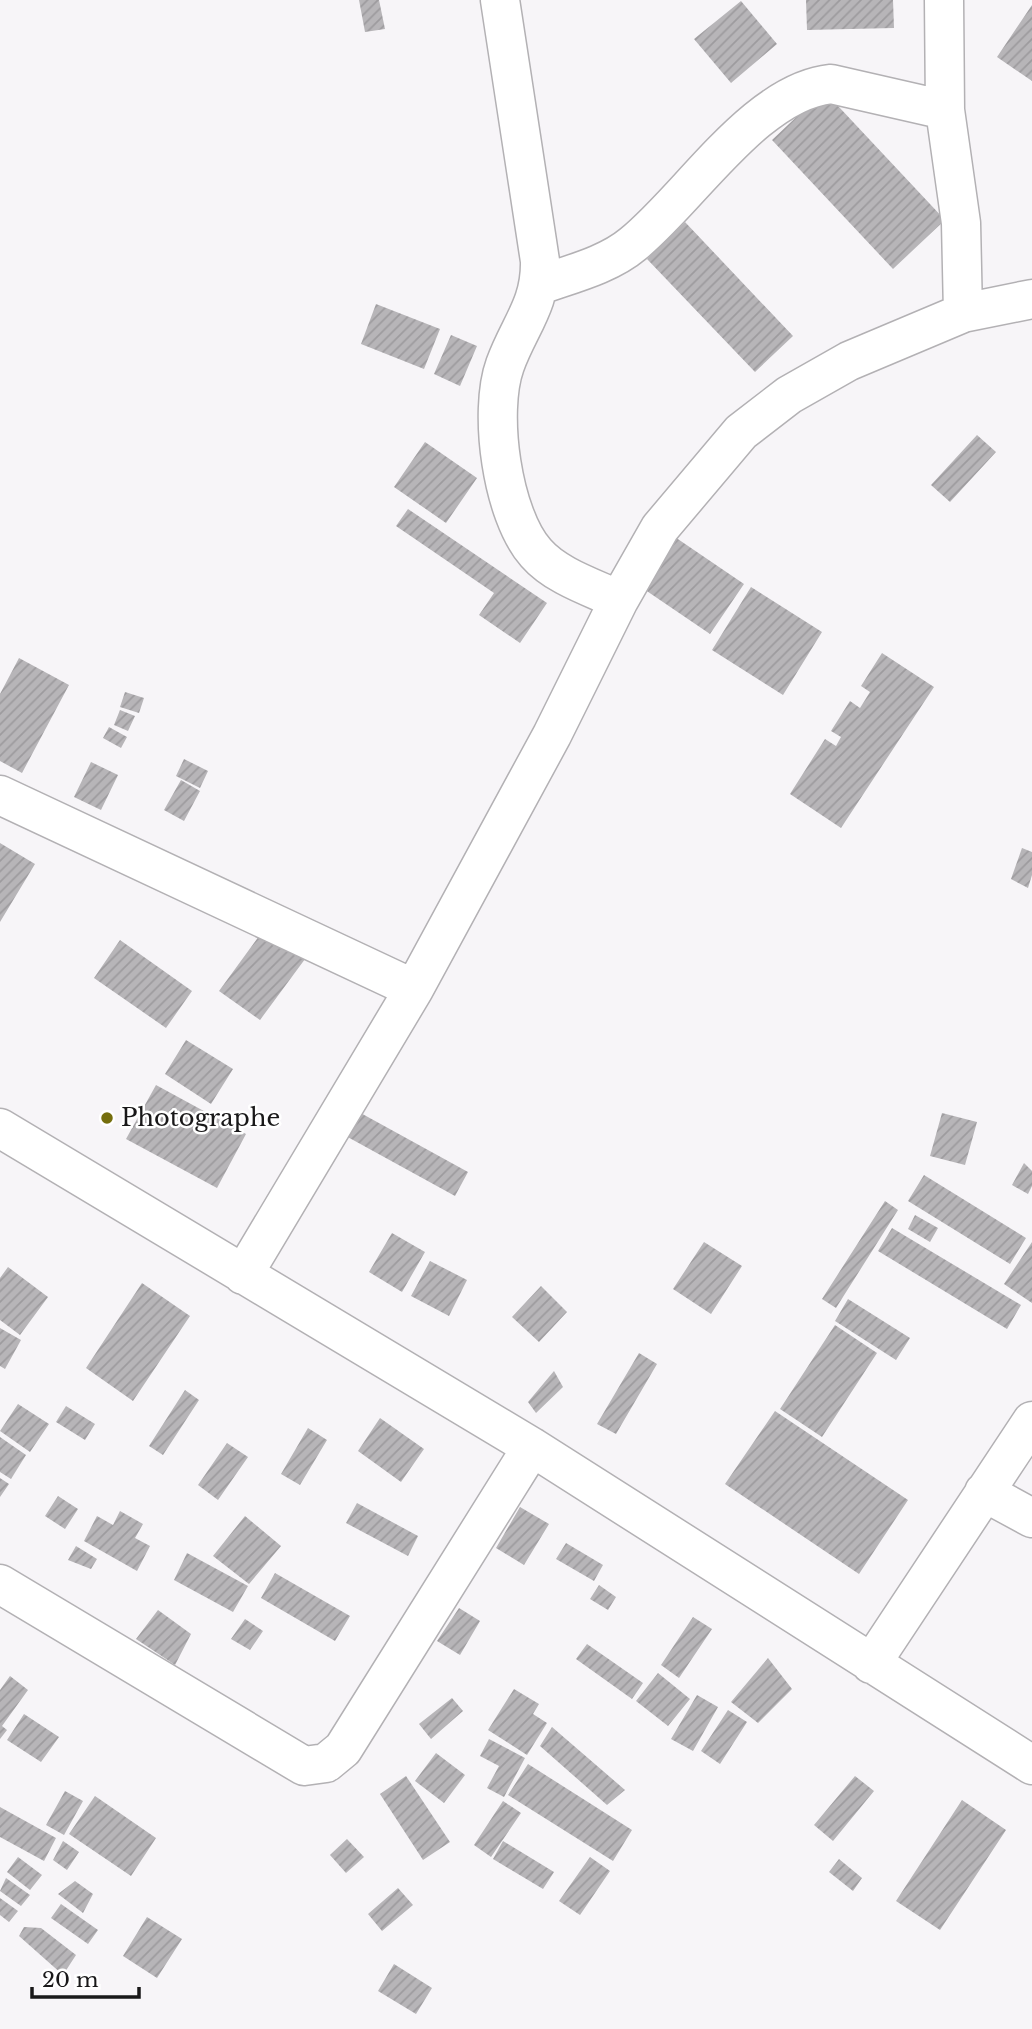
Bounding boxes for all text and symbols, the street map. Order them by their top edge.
place label: Photographe [121,1103,280,1132]
marker: Photographe [99,1110,115,1126]
scale bar [32,1955,138,1999]
text: 20 m [42,1967,99,1993]

